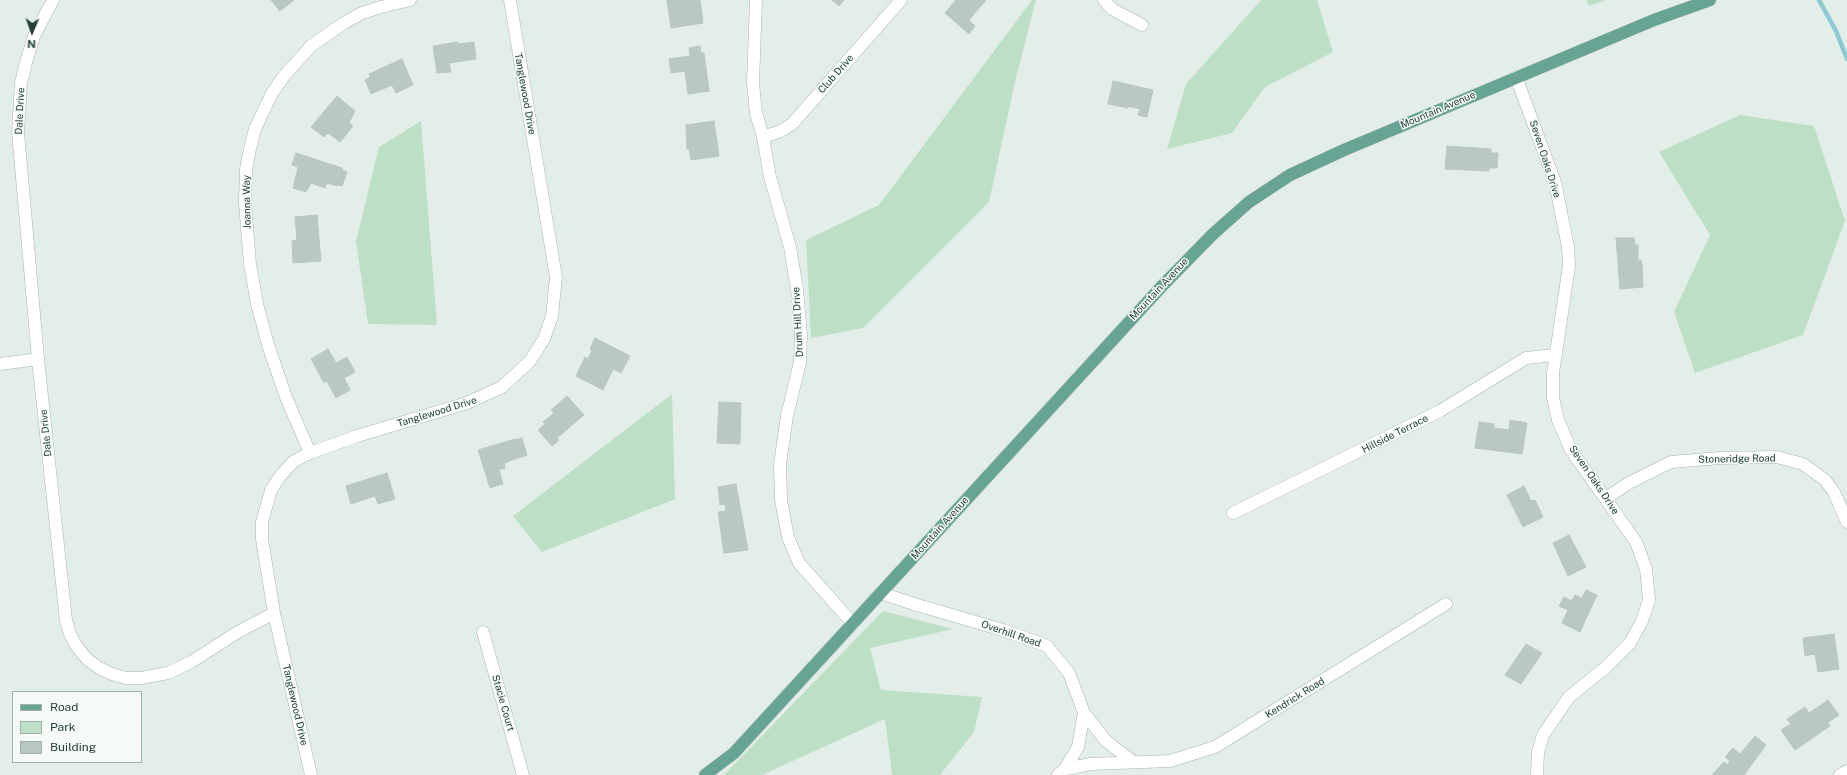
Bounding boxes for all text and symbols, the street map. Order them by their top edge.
north arrow [12,12,52,52]
text: N [27,38,36,50]
street label: Tanglewood Drive [512,52,538,136]
street label: Club Drive [816,52,856,96]
street label: Dale Drive [13,87,27,135]
street label: Mountain Avenue [1399,89,1477,131]
street label: Seven Oaks Drive [1527,119,1563,199]
street label: Joanna Way [241,175,253,229]
street label: Mountain Avenue [1127,256,1191,322]
street label: Drum Hill Drive [790,287,806,357]
street label: Tanglewood Drive [396,394,478,430]
street label: Dale Drive [38,409,54,457]
street label: Hillside Terrace [1360,412,1430,456]
street label: Seven Oaks Drive [1566,443,1622,517]
street label: Stoneridge Road [1698,452,1776,466]
street label: Mountain Avenue [909,494,971,562]
street label: Overhill Road [980,618,1042,650]
street label: Tanglewood Drive [280,663,310,747]
street label: Stacie Court [489,674,517,732]
street label: Kendrick Road [1263,675,1327,721]
legend [12,691,142,763]
text: Road [50,700,78,714]
text: Park [50,720,76,734]
text: Building [50,740,96,754]

